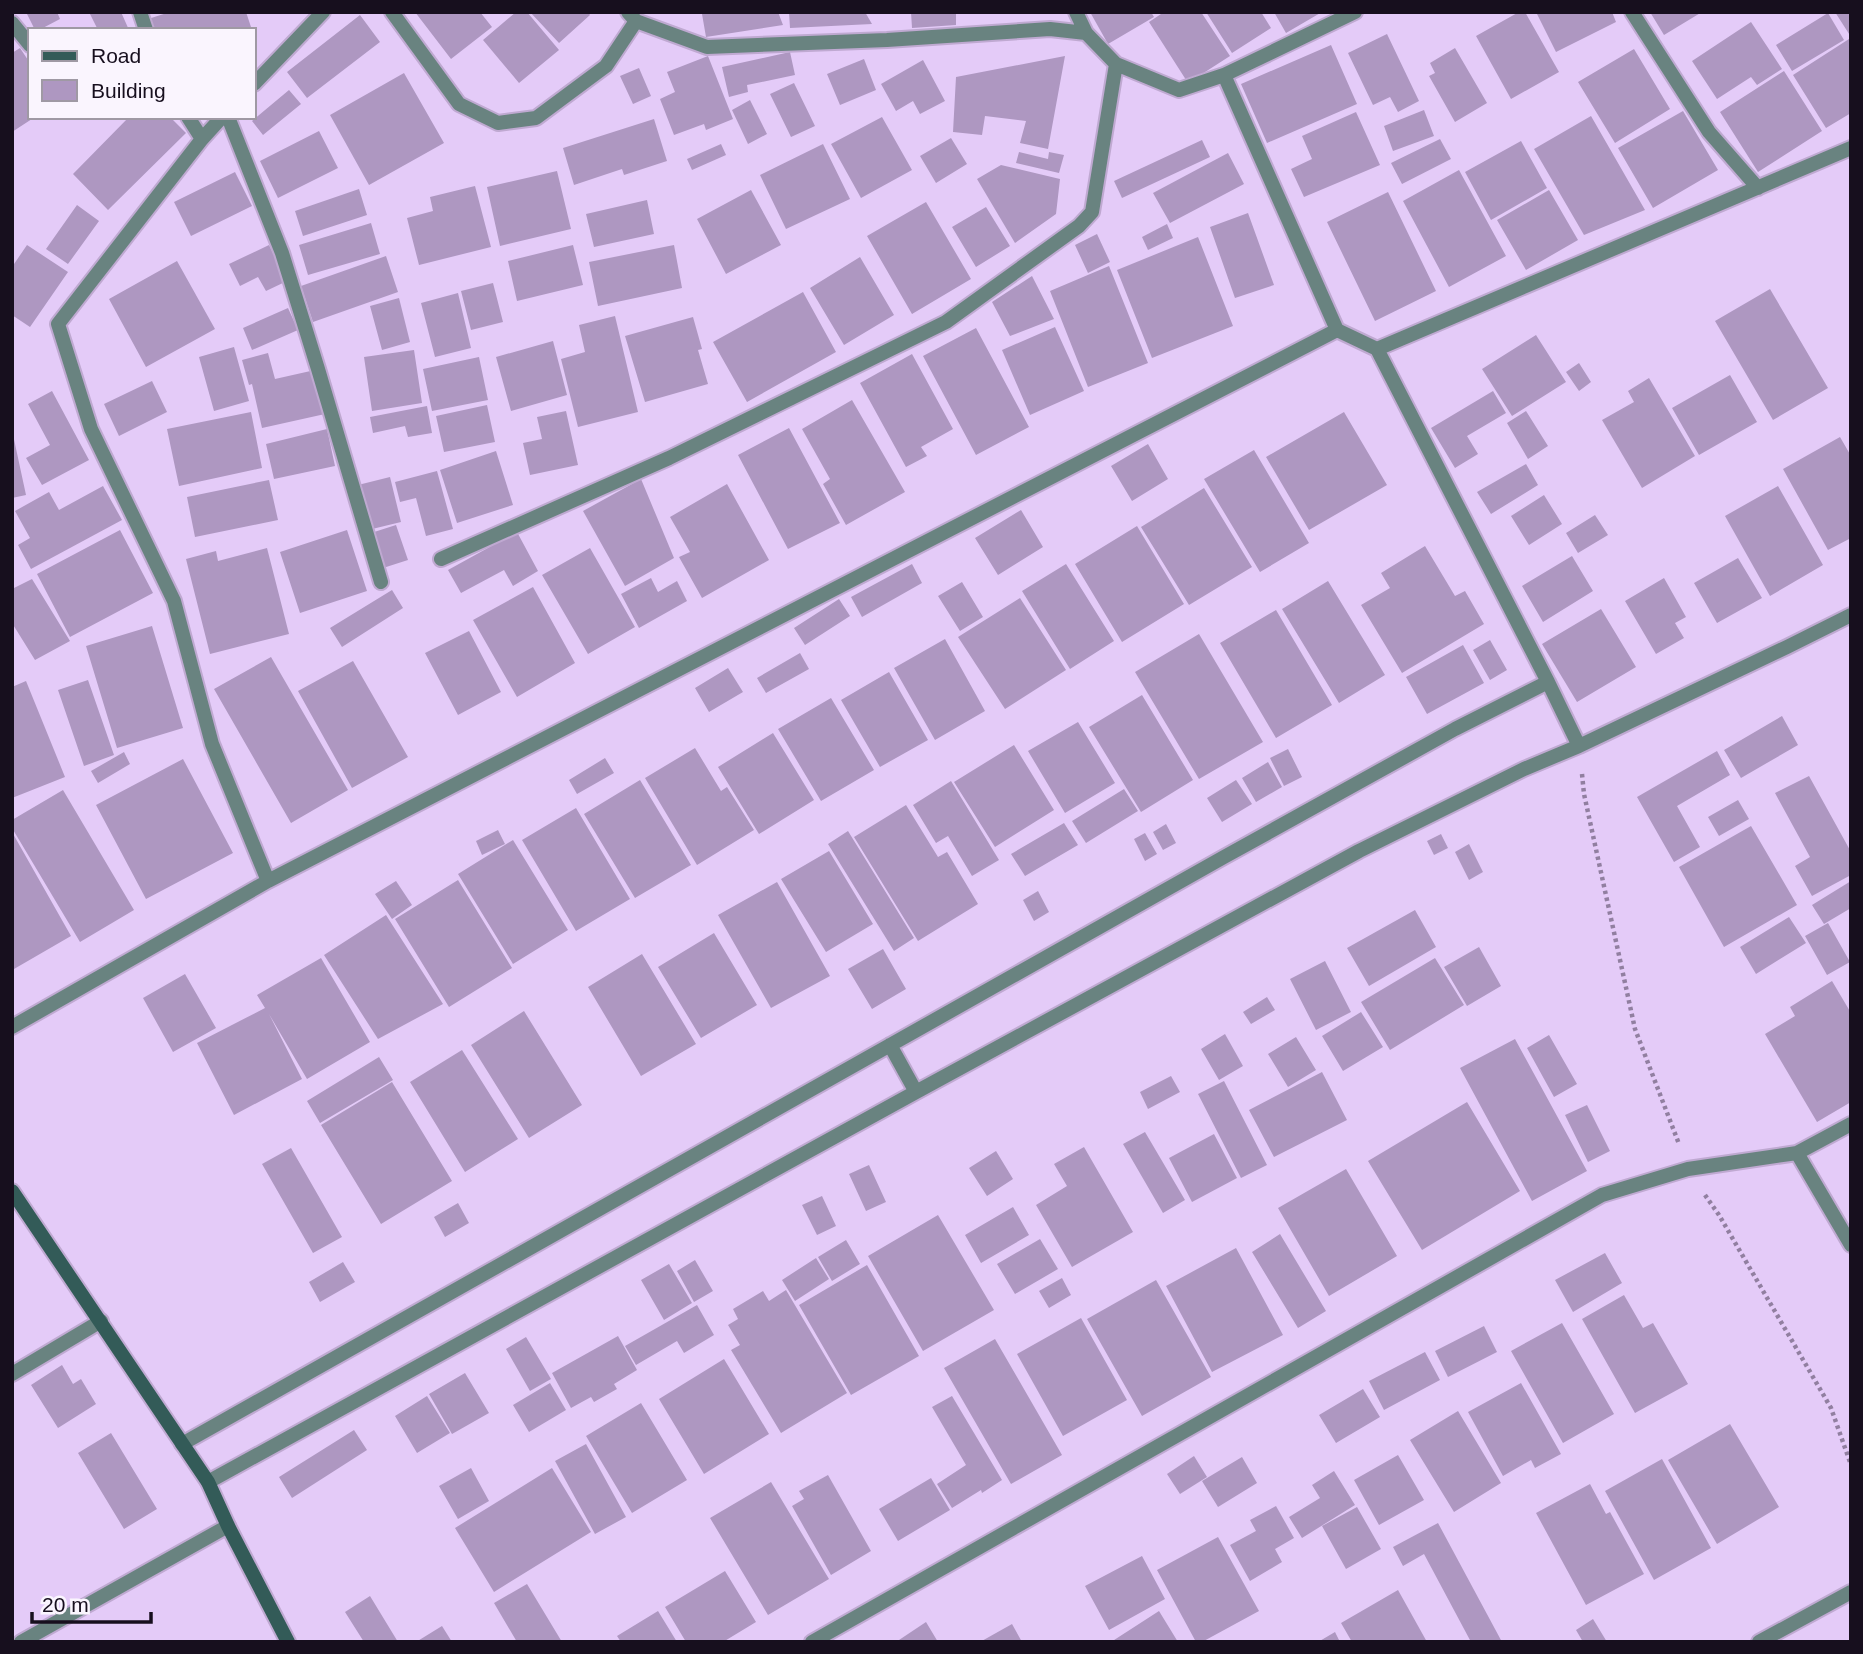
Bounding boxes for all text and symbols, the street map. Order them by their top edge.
legend [28,28,256,119]
text: Road [91,44,141,67]
text: Building [91,79,166,102]
scale bar [32,1580,150,1624]
text: 20 m [42,1593,89,1616]

